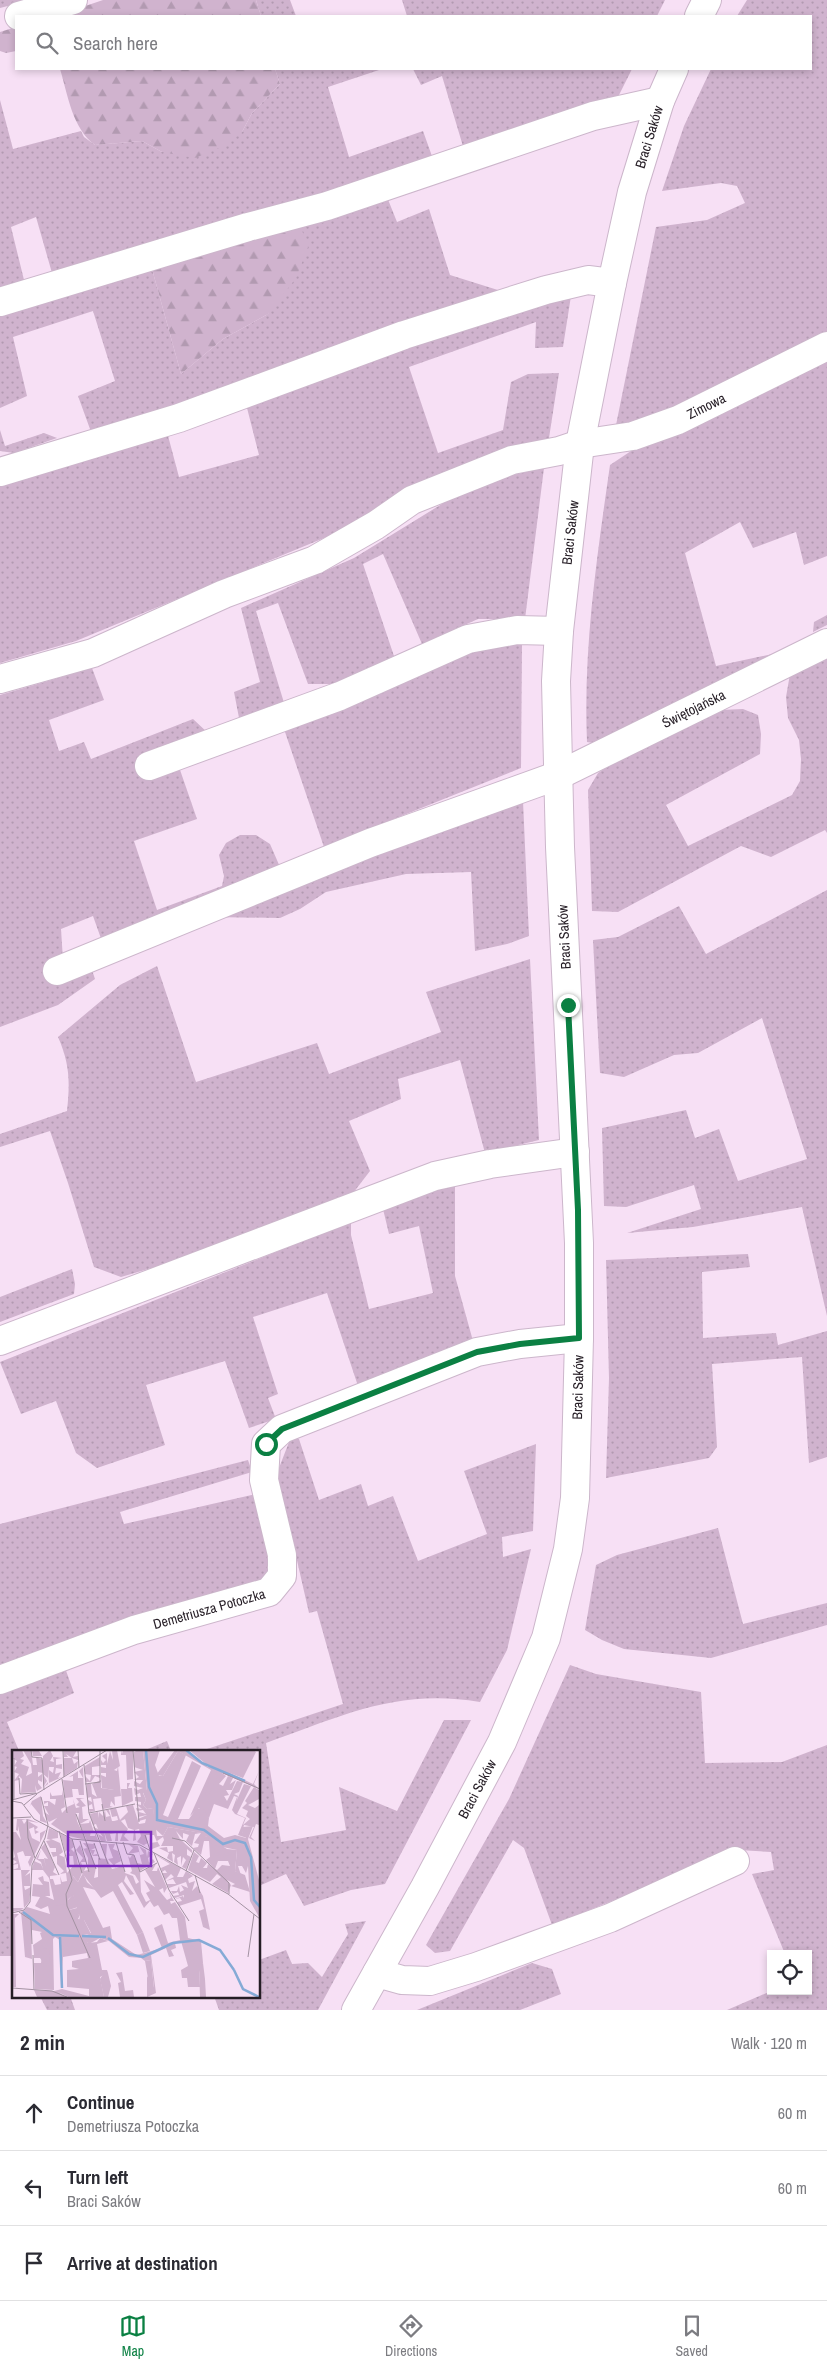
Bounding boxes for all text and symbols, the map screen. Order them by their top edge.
search box [15,15,812,70]
icon: search [33,29,61,57]
text: Search here [73,30,158,56]
street label: Braci Saków [631,103,667,170]
street label: Zimowa [684,389,729,423]
street label: Braci Saków [558,499,583,566]
street label: Świętojańska [659,685,729,732]
street label: Braci Saków [553,904,575,970]
route end [557,994,580,1017]
street label: Braci Saków [568,1354,588,1420]
route start [255,1433,278,1456]
street label: Demetriusza Potoczka [151,1584,268,1633]
inset map [12,1750,260,1998]
street label: Braci Saków [454,1756,500,1822]
map controls [767,1950,812,1995]
button: locate [767,1950,812,1995]
text: 2 min [20,2028,65,2057]
text: Walk · 120 m [731,2032,807,2054]
text: Continue [67,2089,135,2115]
icon: ahead [20,2099,48,2127]
text: 60 m [778,2102,807,2124]
text: Demetriusza Potoczka [67,2115,199,2137]
text: Turn left [67,2164,128,2190]
icon: left [20,2174,48,2202]
text: 60 m [778,2177,807,2199]
text: Braci Saków [67,2190,141,2212]
icon: arrive [20,2249,48,2277]
text: Arrive at destination [67,2250,218,2276]
tab: Map [119,2312,147,2360]
tab: Directions [385,2312,437,2360]
tab: Saved [675,2312,708,2360]

